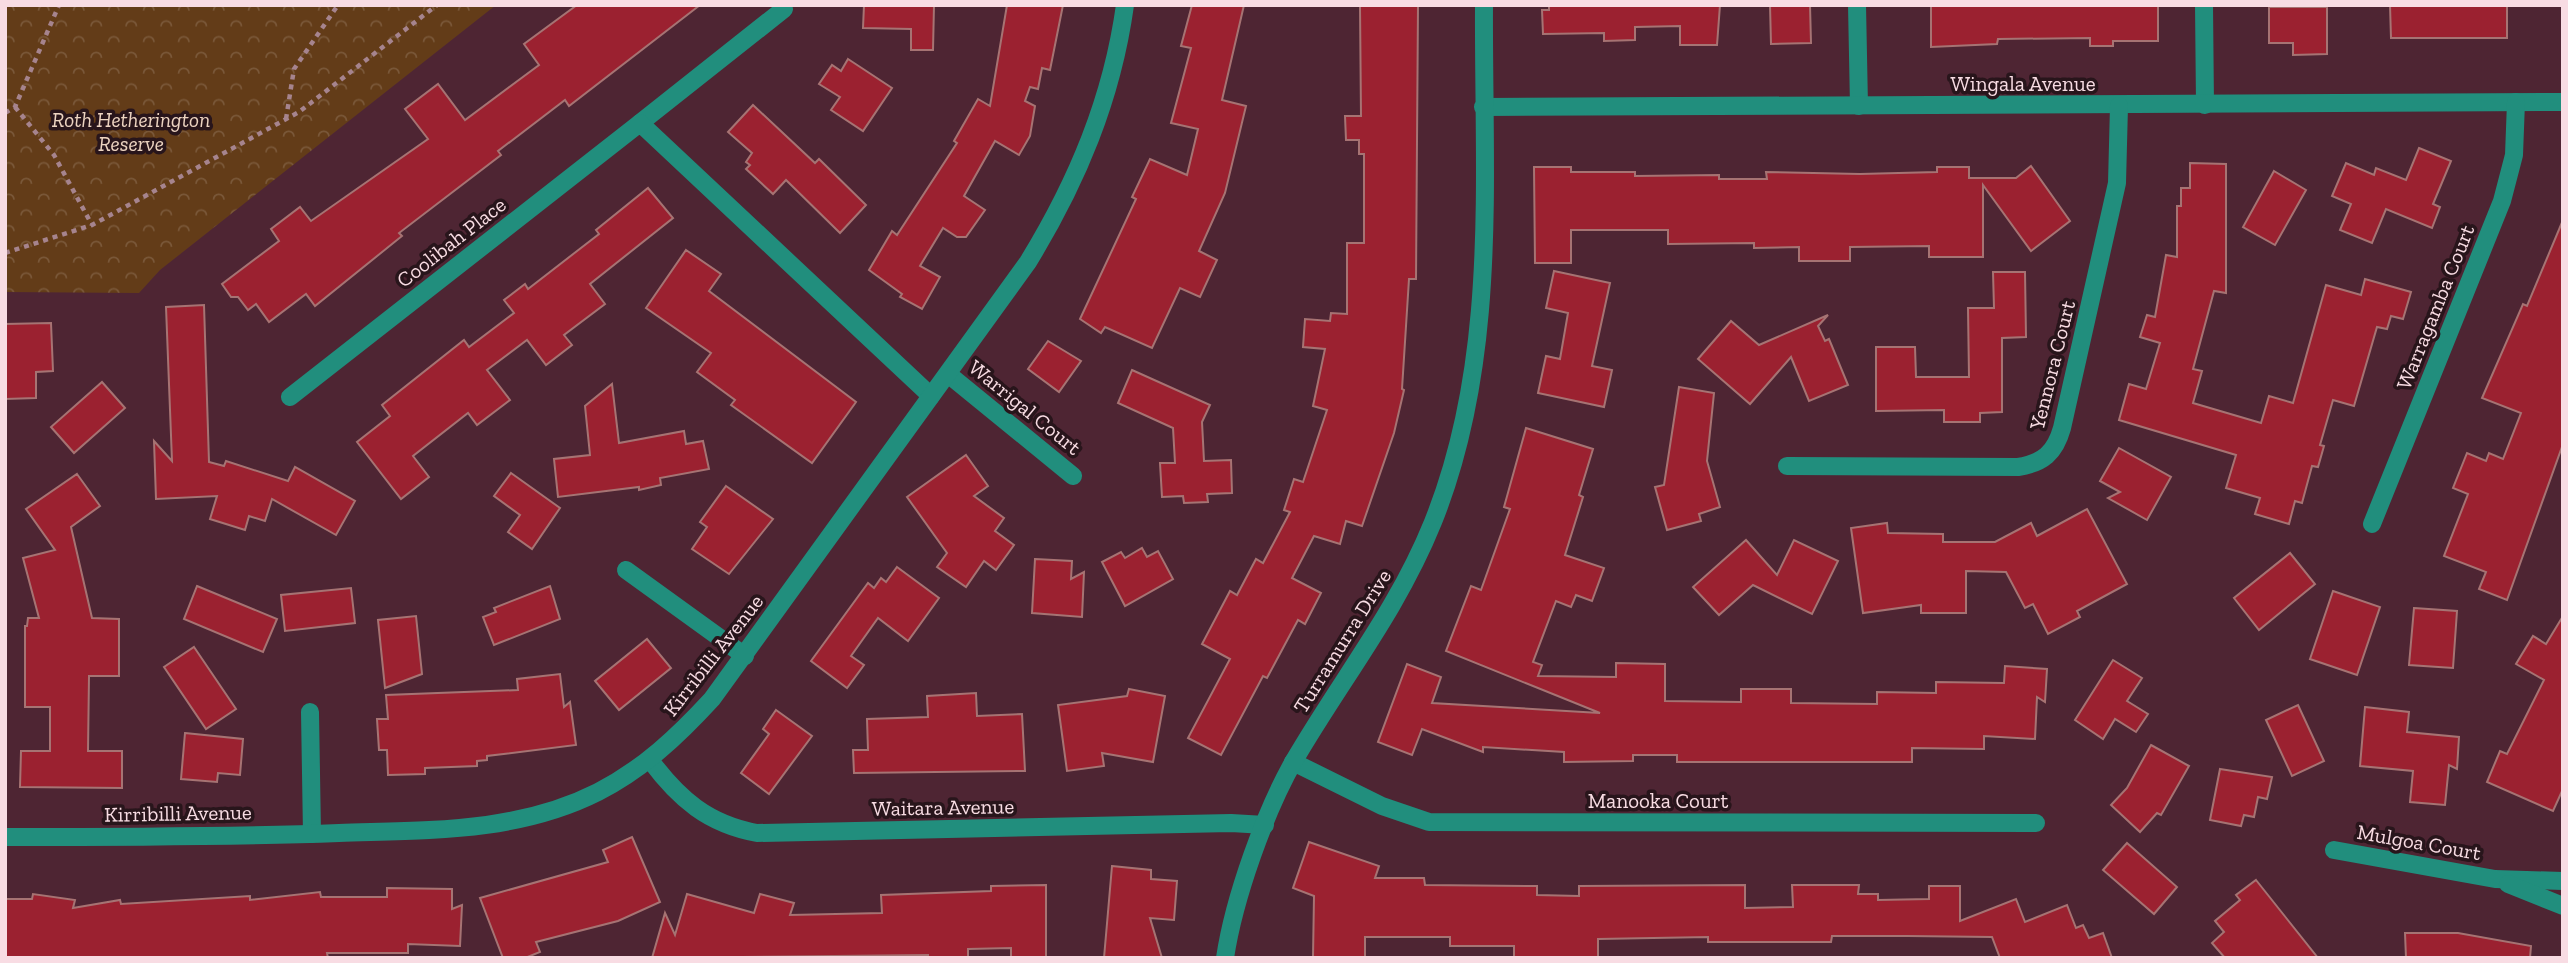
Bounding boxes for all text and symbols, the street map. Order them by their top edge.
street label: Wingala Avenue [1950,71,2096,96]
park label: Roth Hetherington Reserve [52,107,210,156]
street label: Coolibah Place [391,192,511,292]
street label: Warragamba Court [2391,221,2479,393]
street label: Yennora Court [2024,298,2080,433]
street label: Warrigal Court [964,354,1086,460]
street label: Turramurra Drive [1288,565,1396,717]
street label: Kirribilli Avenue [658,589,768,721]
street label: Manooka Court [1588,788,1728,813]
street label: Waitara Avenue [872,793,1014,821]
street label: Kirribilli Avenue [104,799,252,827]
street label: Mulgoa Court [2355,819,2483,865]

